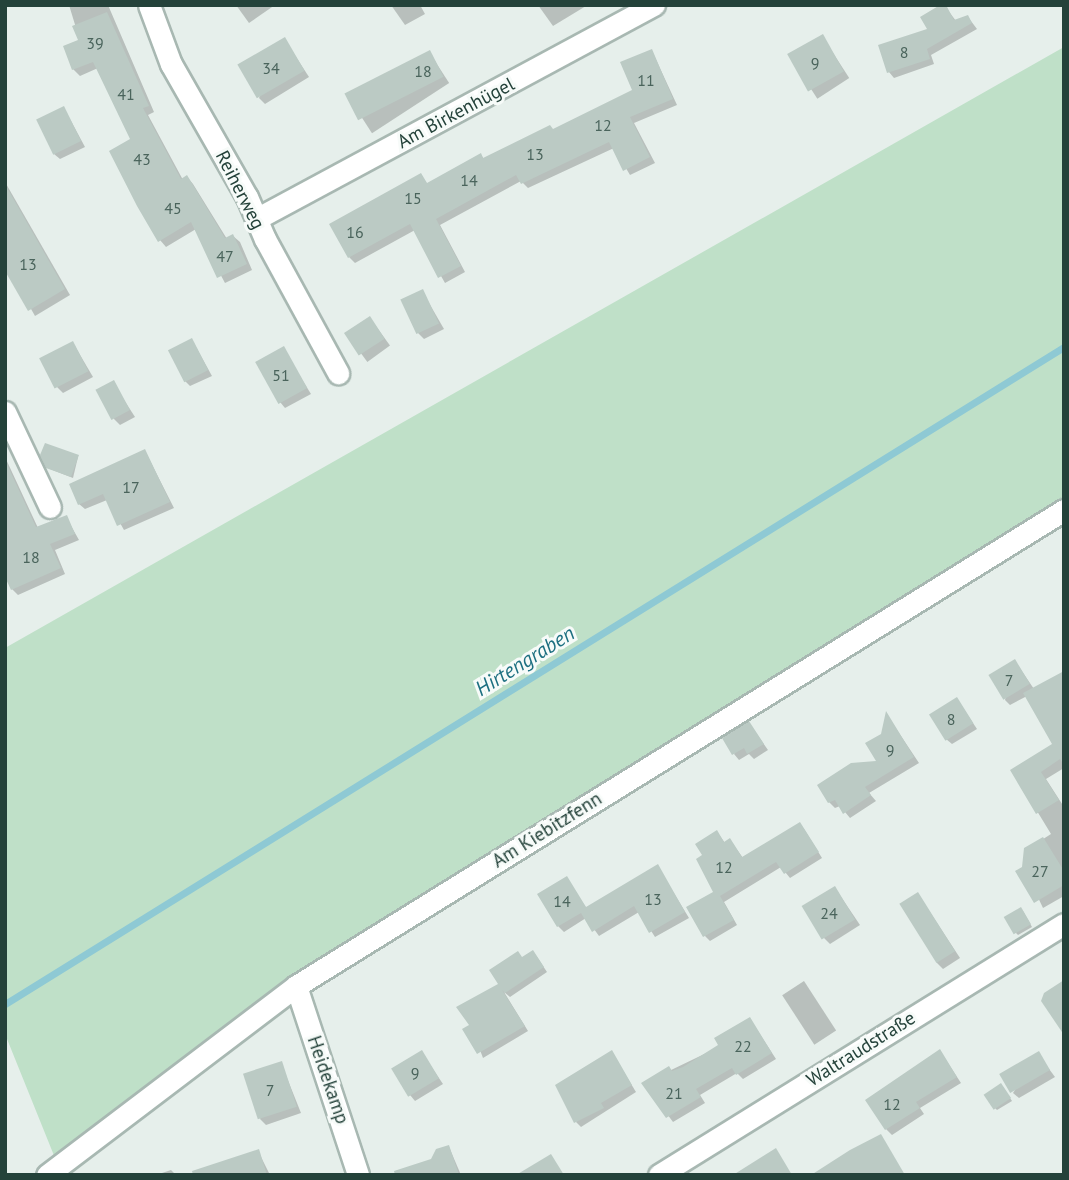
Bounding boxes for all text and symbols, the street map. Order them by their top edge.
house number: 39 [86,33,104,53]
house number: 8 [900,42,908,62]
house number: 9 [811,53,819,73]
house number: 34 [262,58,280,78]
house number: 18 [414,61,432,81]
house number: 11 [637,70,655,90]
street label: Am Birkenhügel [394,73,518,153]
house number: 41 [117,84,135,104]
house number: 12 [594,115,612,135]
house number: 13 [526,144,544,164]
street label: Reiherweg [211,147,269,233]
house number: 43 [133,149,151,169]
house number: 14 [460,170,478,190]
house number: 15 [404,188,422,208]
house number: 45 [164,198,182,218]
house number: 16 [346,222,364,242]
house number: 47 [216,246,234,266]
house number: 13 [19,254,37,274]
house number: 51 [272,365,290,385]
house number: 17 [122,477,140,497]
house number: 18 [22,547,40,567]
water label: Hirtengraben [471,621,579,701]
house number: 7 [1005,670,1013,690]
house number: 8 [947,709,955,729]
house number: 9 [886,740,894,760]
street label: Am Kiebitzfenn [488,787,606,873]
house number: 12 [715,857,733,877]
house number: 27 [1031,861,1049,881]
house number: 13 [644,889,662,909]
house number: 14 [553,891,571,911]
house number: 24 [820,903,838,923]
street label: Waltraudstraße [802,1006,920,1092]
street label: Heidekamp [302,1033,354,1127]
house number: 22 [734,1036,752,1056]
house number: 9 [411,1063,419,1083]
house number: 7 [266,1080,274,1100]
house number: 21 [665,1083,683,1103]
house number: 12 [883,1094,901,1114]

